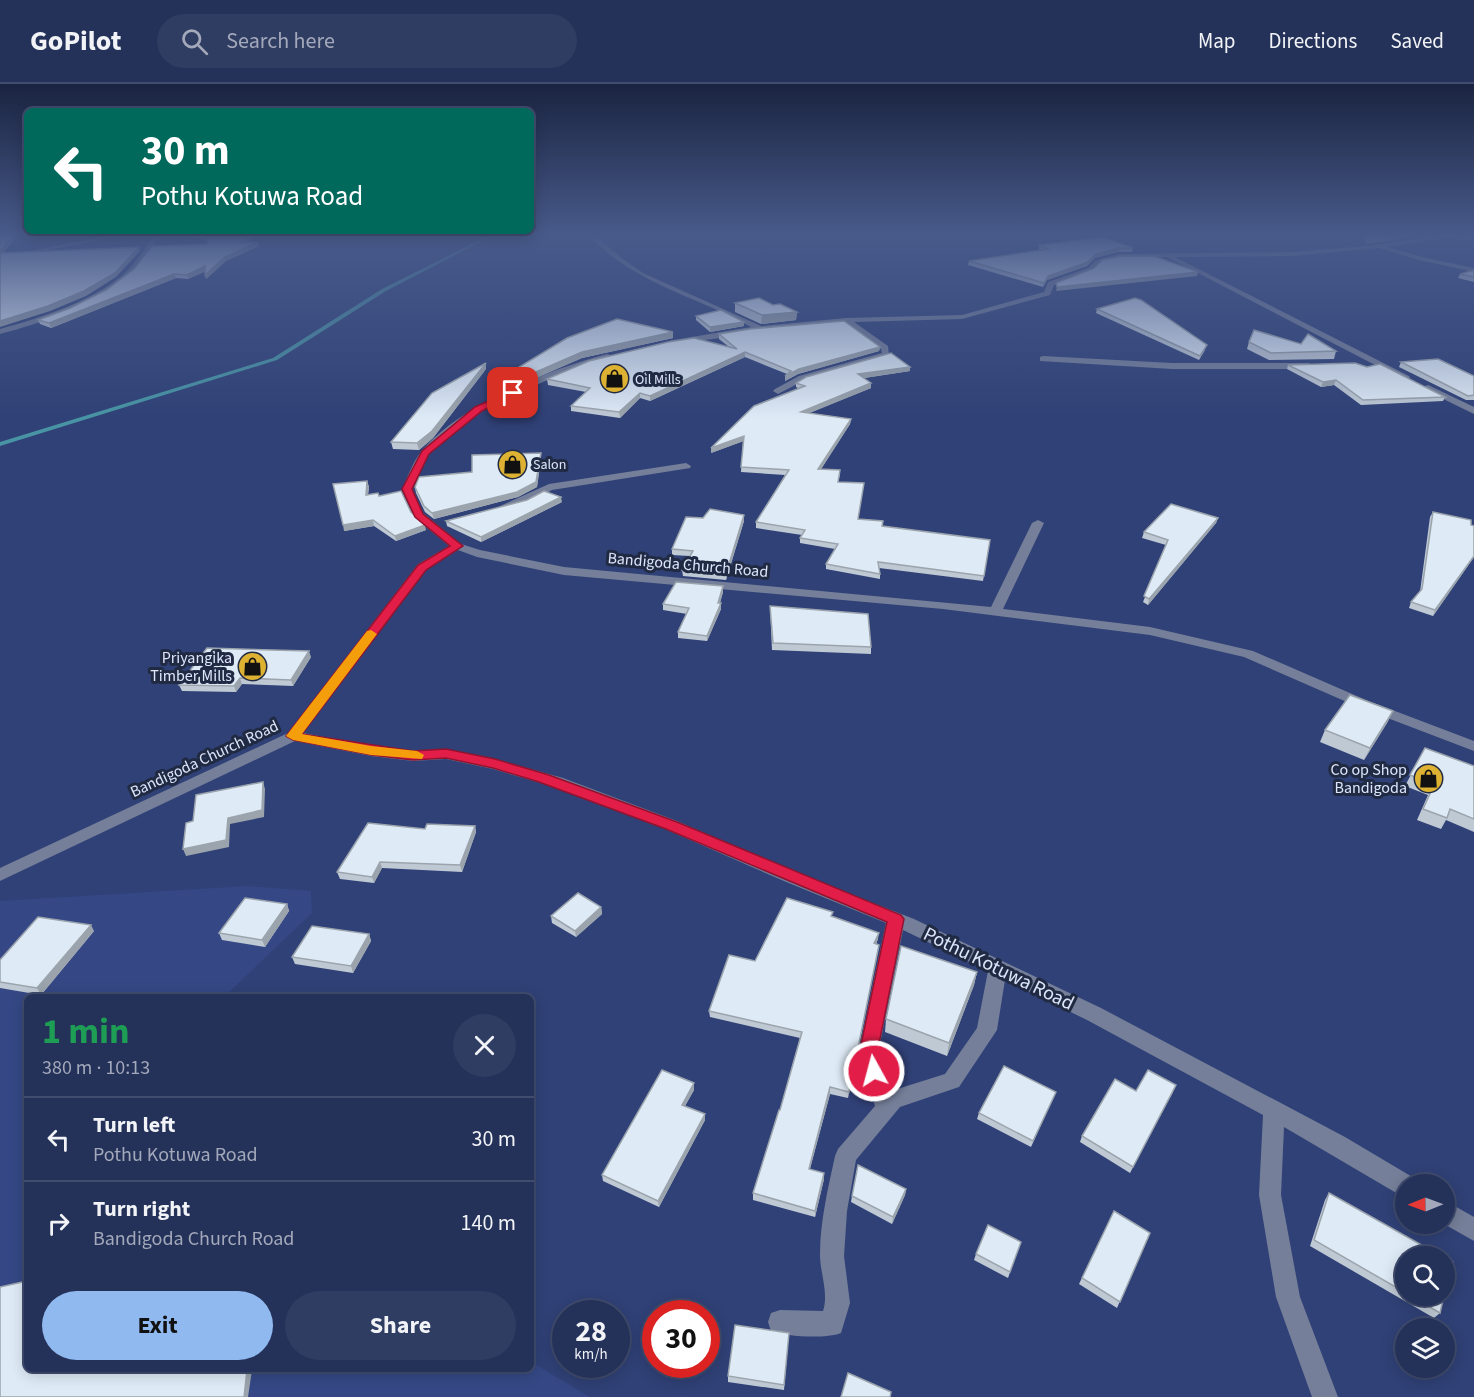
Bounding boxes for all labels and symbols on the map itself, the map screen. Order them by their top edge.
shop icon: Oil Mills [598,363,630,395]
pin [487,367,538,418]
place label: Oil Mills [635,370,681,390]
shop icon: Salon [496,448,528,480]
place label: Salon [533,455,566,475]
street label: Bandigoda Church Road [607,547,769,583]
place label: Priyangika Timber Mills [150,647,232,687]
shop icon: Priyangika Timber Mills [237,650,269,682]
street label: Bandigoda Church Road [127,715,282,803]
place label: Co op Shop Bandigoda [1330,759,1407,799]
shop icon: Co op Shop Bandigoda [1412,762,1444,794]
street label: Pothu Kotuwa Road [918,920,1079,1018]
position arrow [842,1039,906,1103]
north arrow [1395,1174,1455,1234]
speed limit sign: 30 [642,1300,720,1378]

